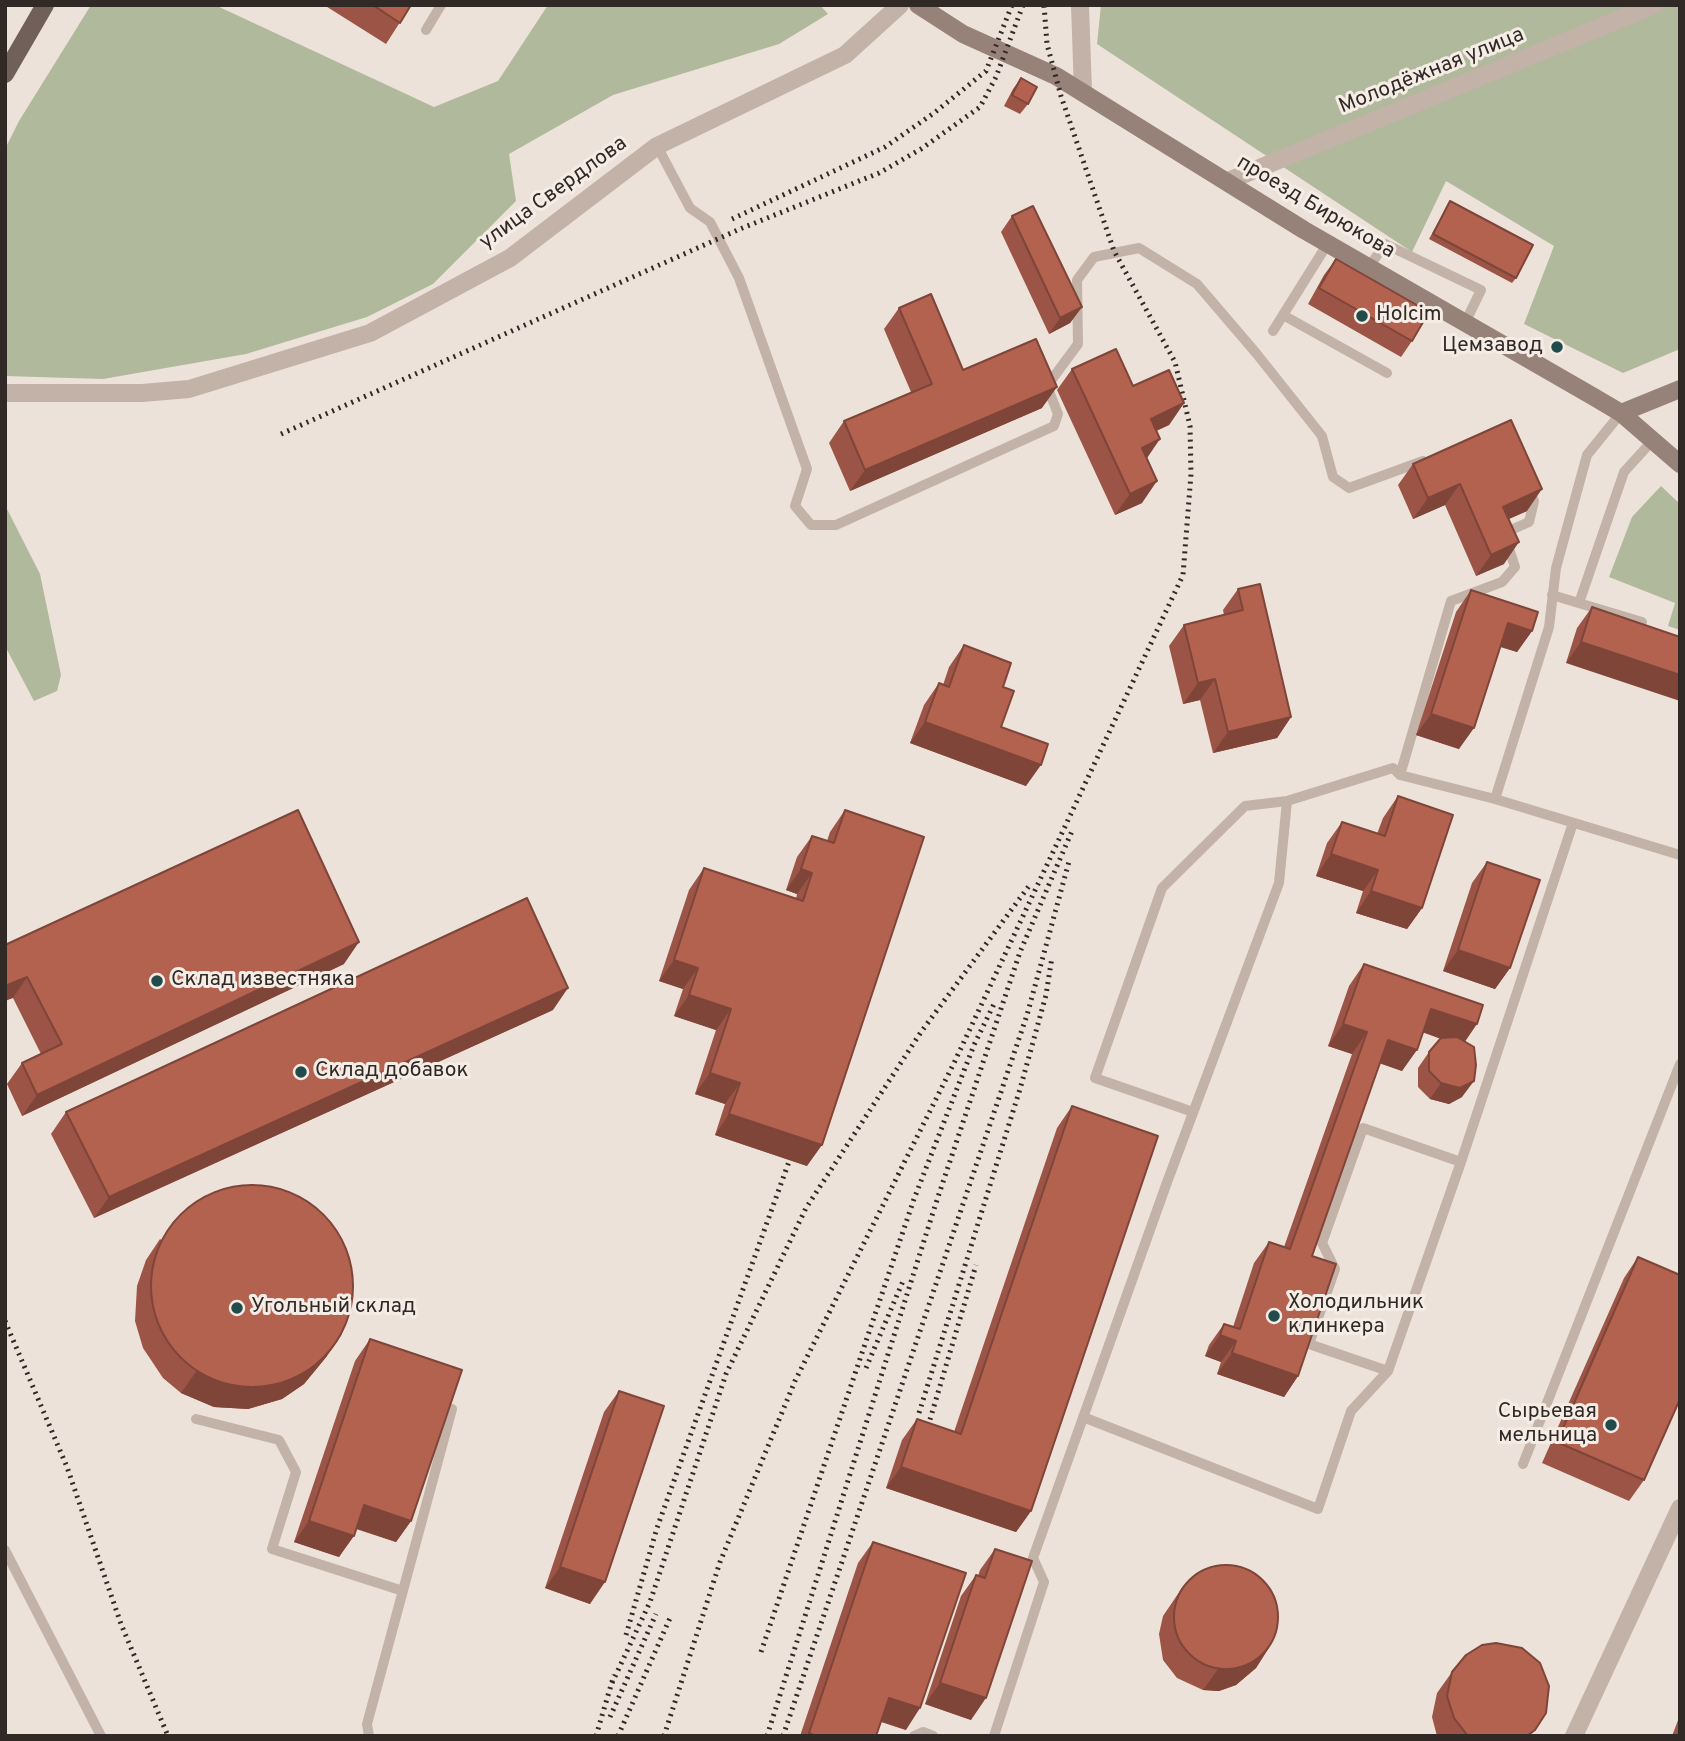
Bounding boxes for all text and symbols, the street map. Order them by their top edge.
street label: Молодёжная улица [1336,23,1528,121]
street label: улица Свердлова [475,132,633,256]
street label: проезд Бирюкова [1231,151,1399,265]
place label: Holcim [1376,303,1442,329]
marker: Holcim [1354,308,1370,324]
place label: Цемзавод [1442,334,1543,360]
marker: Цемзавод [1549,339,1565,355]
place label: Склад известняка [171,968,354,994]
marker: Склад известняка [149,973,165,989]
place label: Склад добавок [315,1059,468,1085]
marker: Склад добавок [293,1064,309,1080]
place label: Холодильник клинкера [1288,1291,1424,1341]
place label: Угольный склад [251,1295,416,1321]
marker: Угольный склад [229,1300,245,1316]
marker: Холодильник клинкера [1266,1308,1282,1324]
place label: Сырьевая мельница [1498,1400,1597,1450]
marker: Сырьевая мельница [1603,1417,1619,1433]

